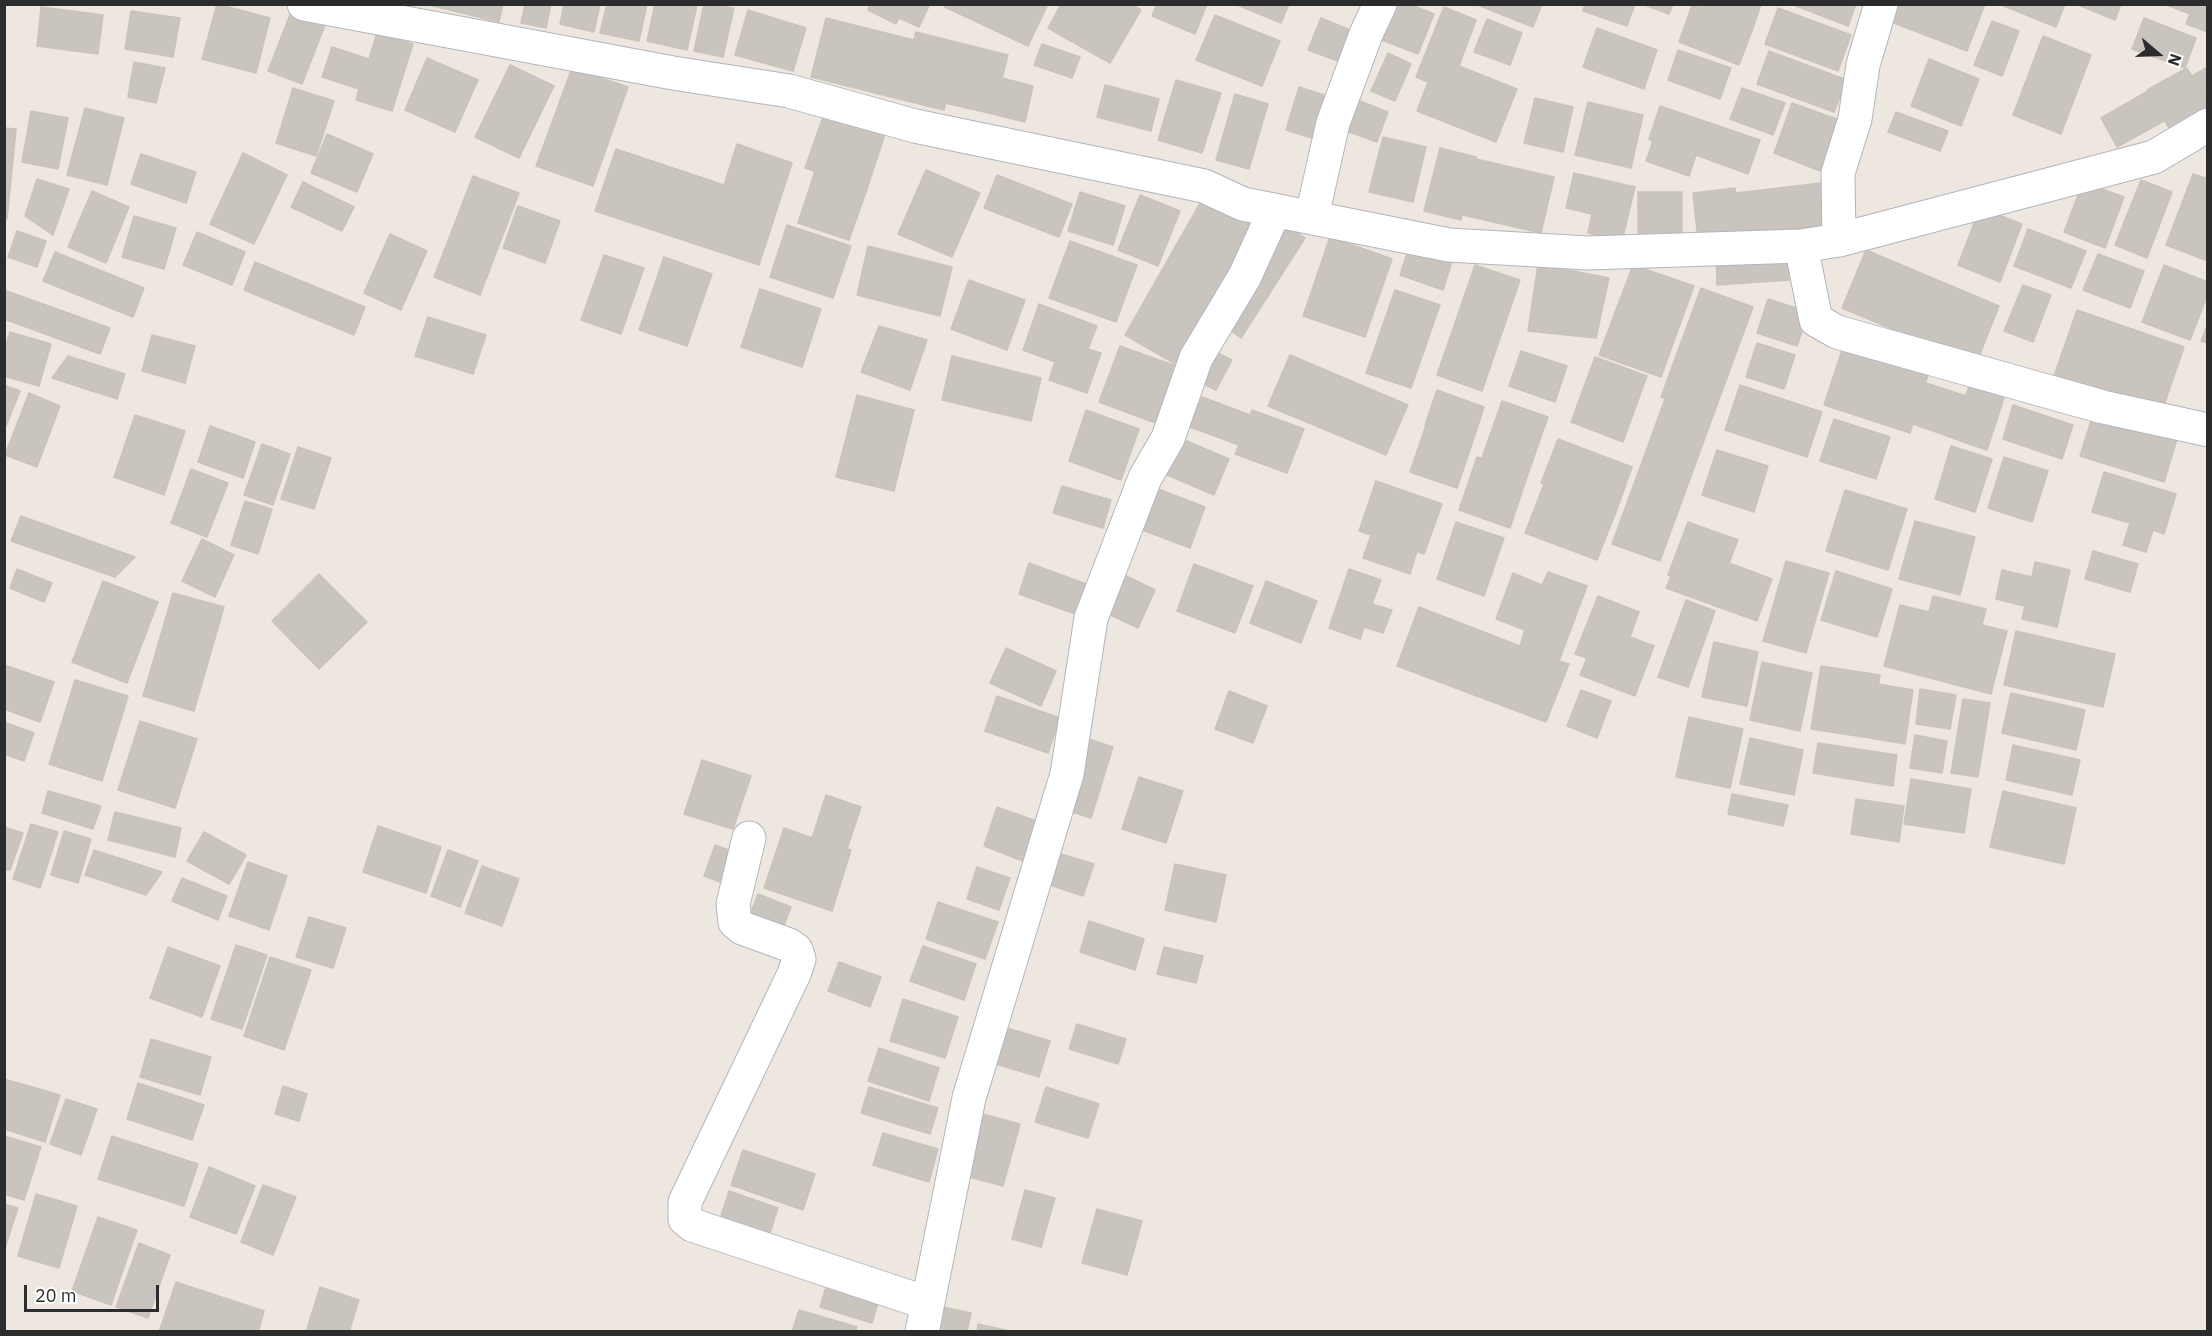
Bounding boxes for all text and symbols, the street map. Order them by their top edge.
north arrow [2128,24,2188,84]
text: N [2164,51,2186,69]
scale bar [27,1273,162,1311]
text: 20 m [35,1284,77,1307]

